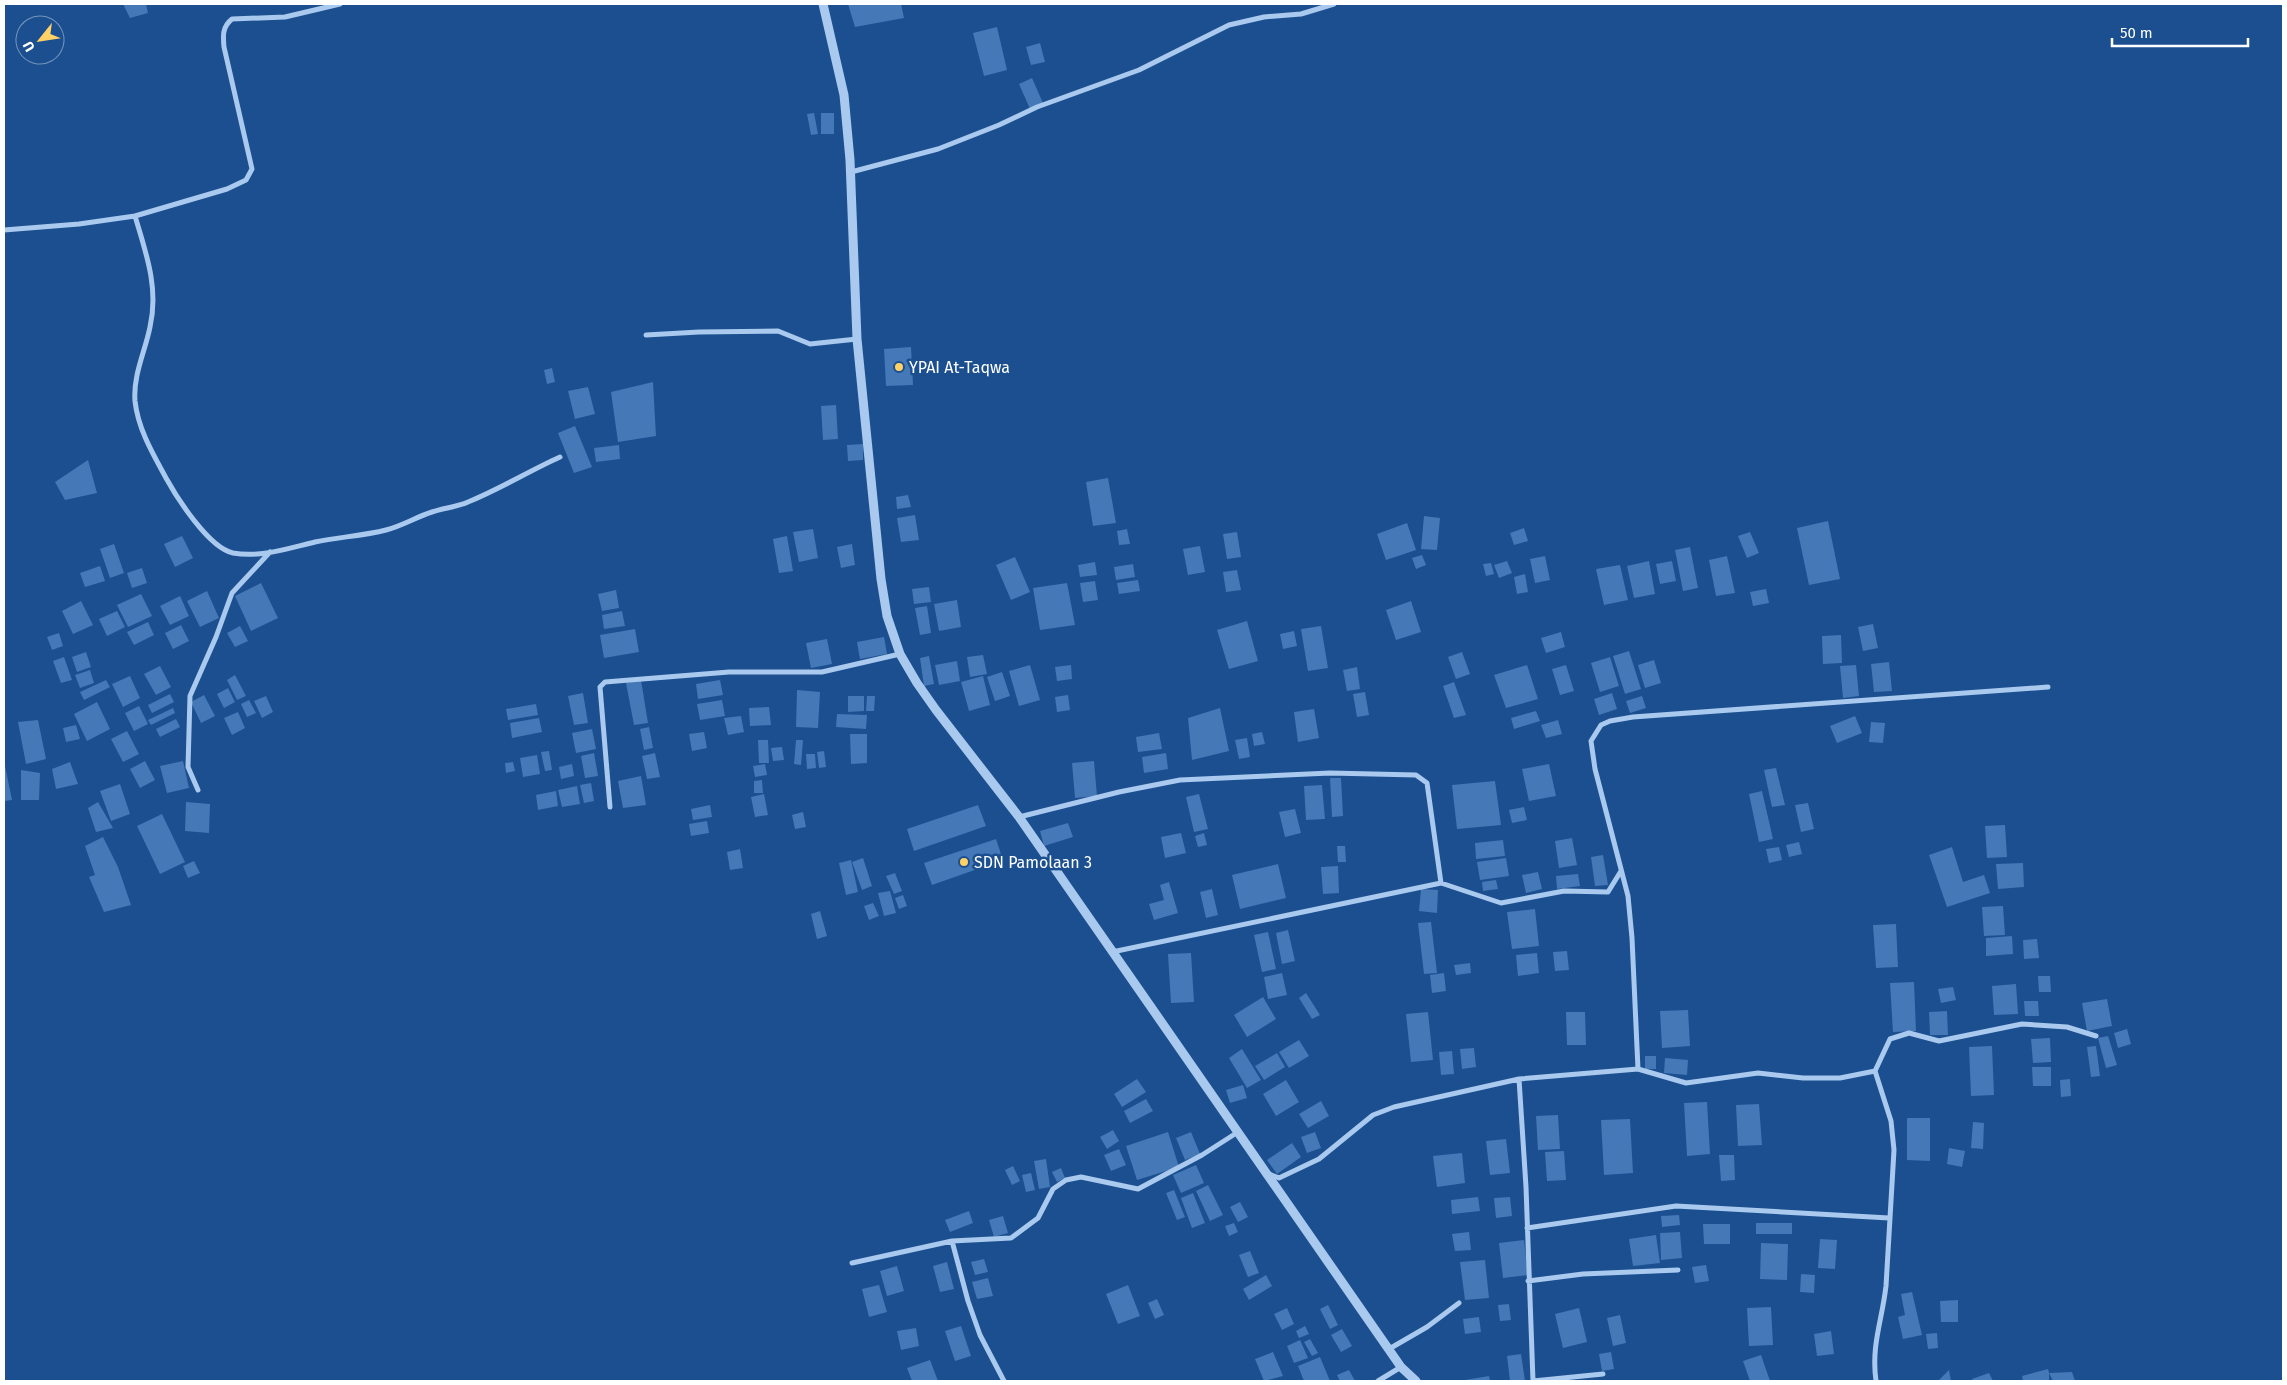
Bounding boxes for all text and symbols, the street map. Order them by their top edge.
north arrow [15,15,65,65]
scale bar [2112,15,2248,47]
text: 50 m [2120,24,2153,42]
text: U [20,38,39,54]
place label: YPAI At-Taqwa [909,358,1010,377]
marker: YPAI At-Taqwa [893,361,905,373]
place label: SDN Pamolaan 3 [974,853,1092,872]
marker: SDN Pamolaan 3 [958,856,970,868]

